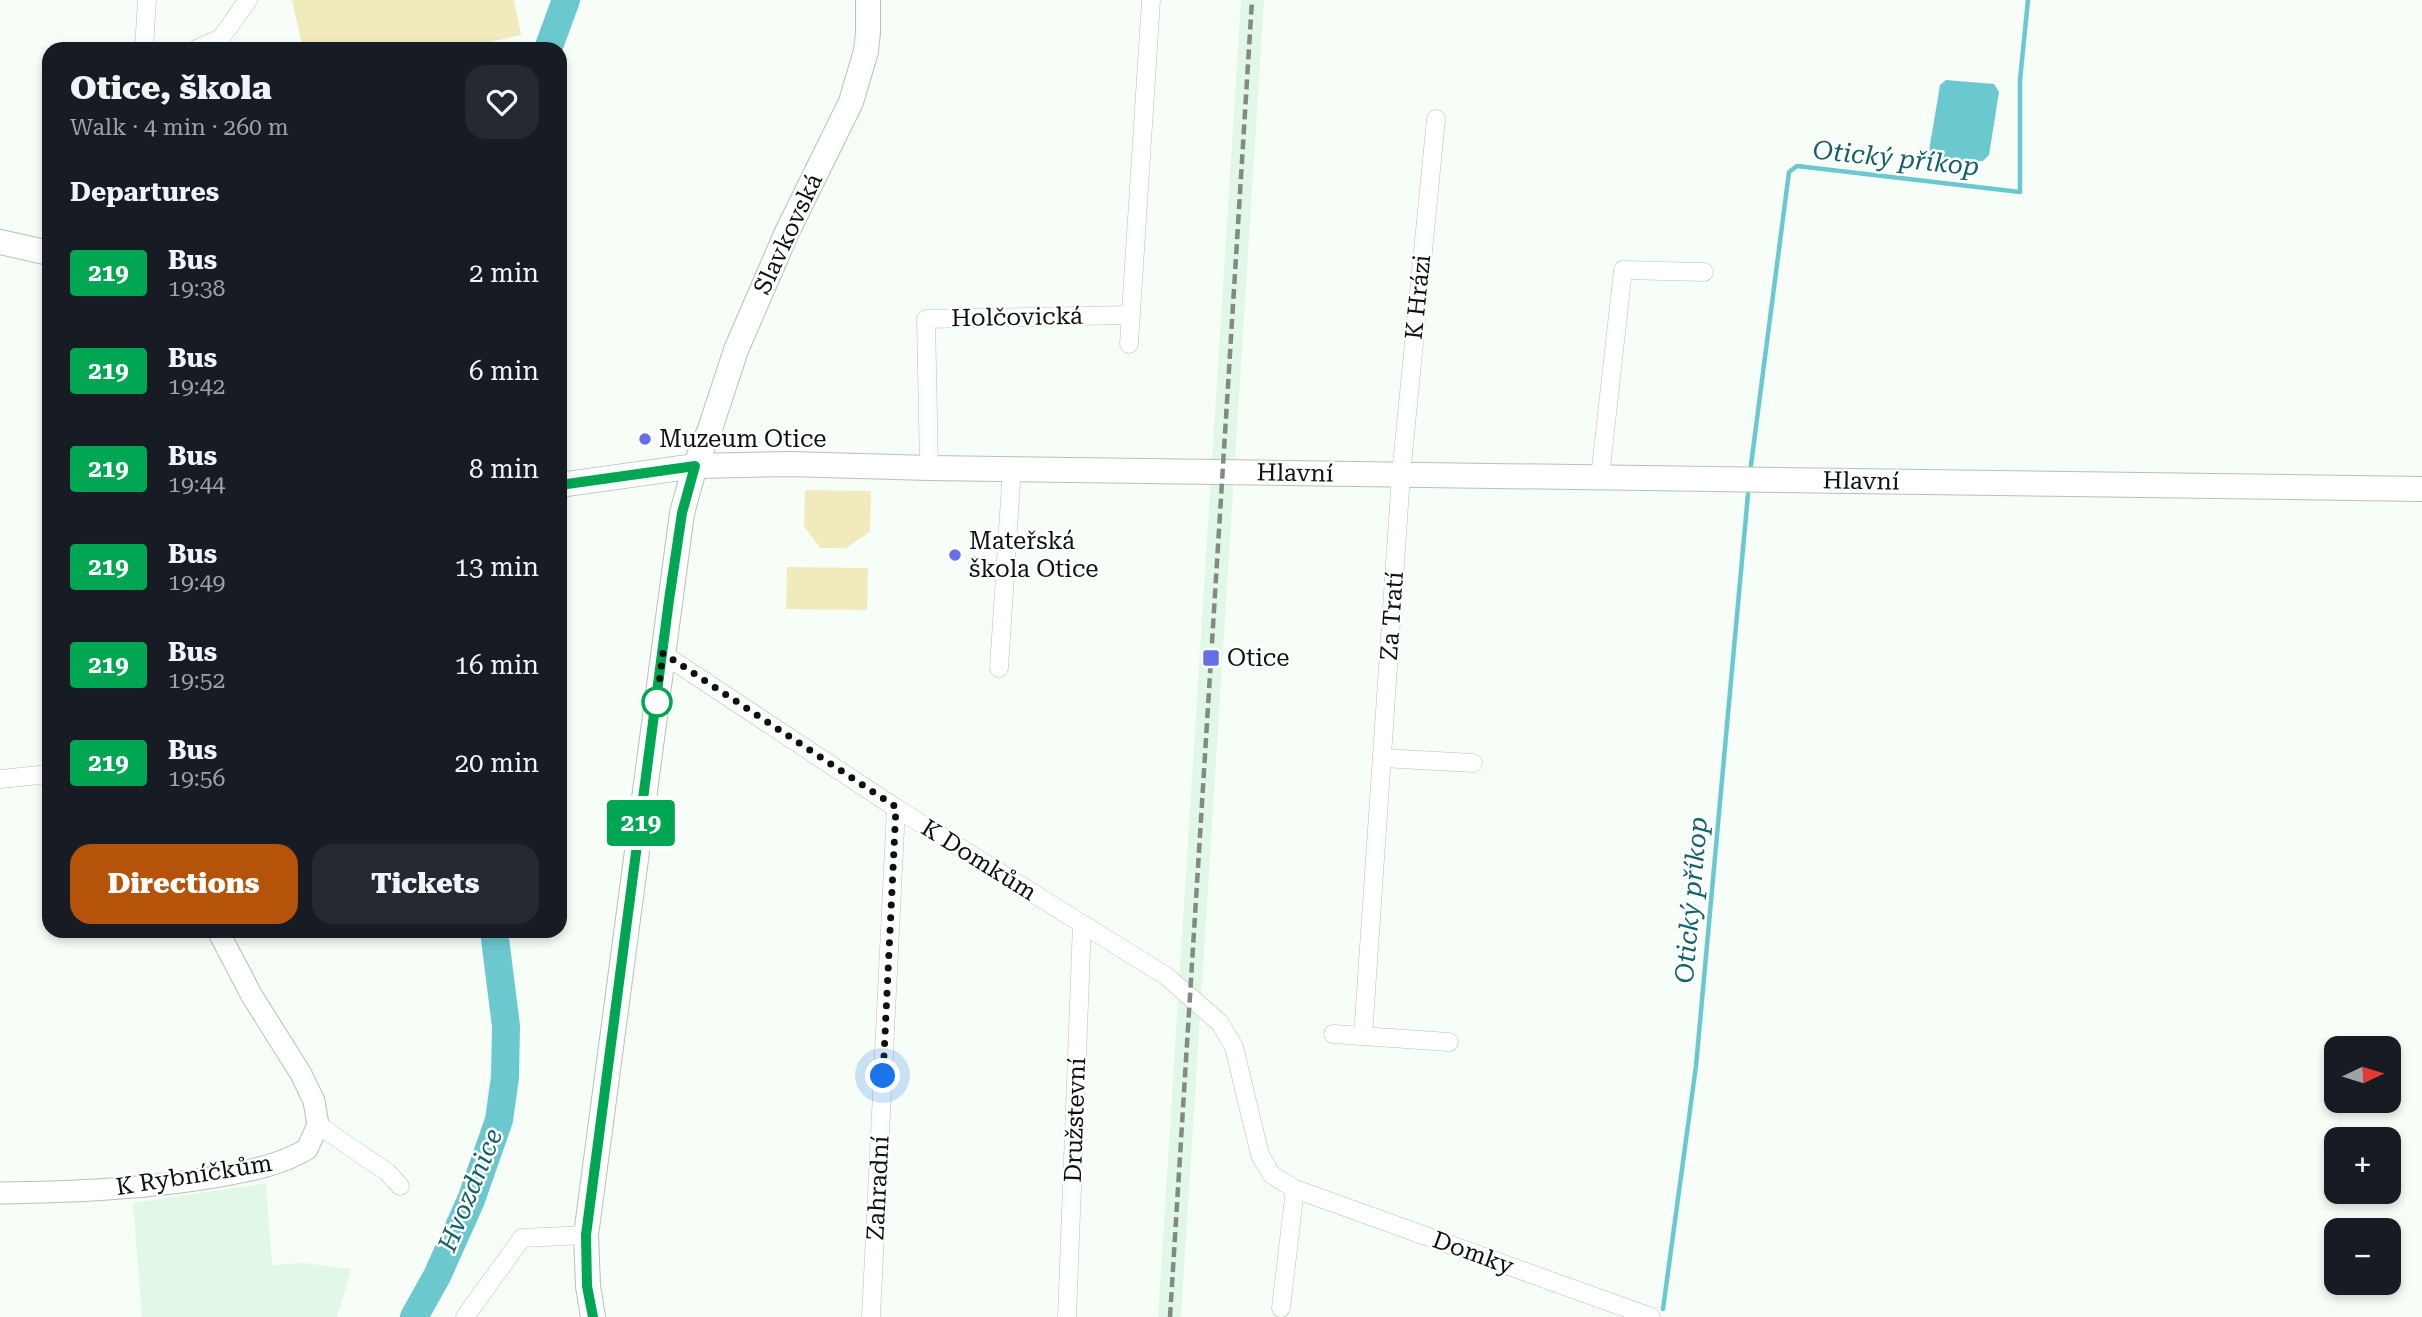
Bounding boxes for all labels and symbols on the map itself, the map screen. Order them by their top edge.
water label: Otický příkop [1811,134,1981,182]
street label: Slavkovská [748,169,828,299]
street label: K Hrázi [1400,253,1436,341]
street label: Holčovická [951,302,1083,332]
place label: Muzeum Otice [659,425,827,453]
marker: Muzeum Otice [637,431,653,447]
street label: Hlavní [1256,458,1334,488]
street label: Hlavní [1822,466,1900,496]
place label: Mateřská škola Otice [969,527,1099,583]
marker: Mateřská škola Otice [947,547,963,563]
street label: Za Tratí [1375,570,1409,661]
place label: Otice [1227,644,1289,672]
marker: Otice [1201,648,1221,668]
unlabelled marker [642,687,672,717]
line badge: 219 [601,800,681,846]
street label: K Domkům [916,814,1042,906]
water label: Otický příkop [1669,816,1713,984]
north arrow [2324,1036,2401,1113]
street label: Družstevní [1059,1057,1091,1183]
your location [865,1058,900,1093]
water label: Hvozdnice [431,1124,508,1257]
street label: Zahradní [861,1135,895,1241]
street label: K Rybníčkům [114,1149,274,1201]
street label: Domky [1429,1225,1518,1281]

